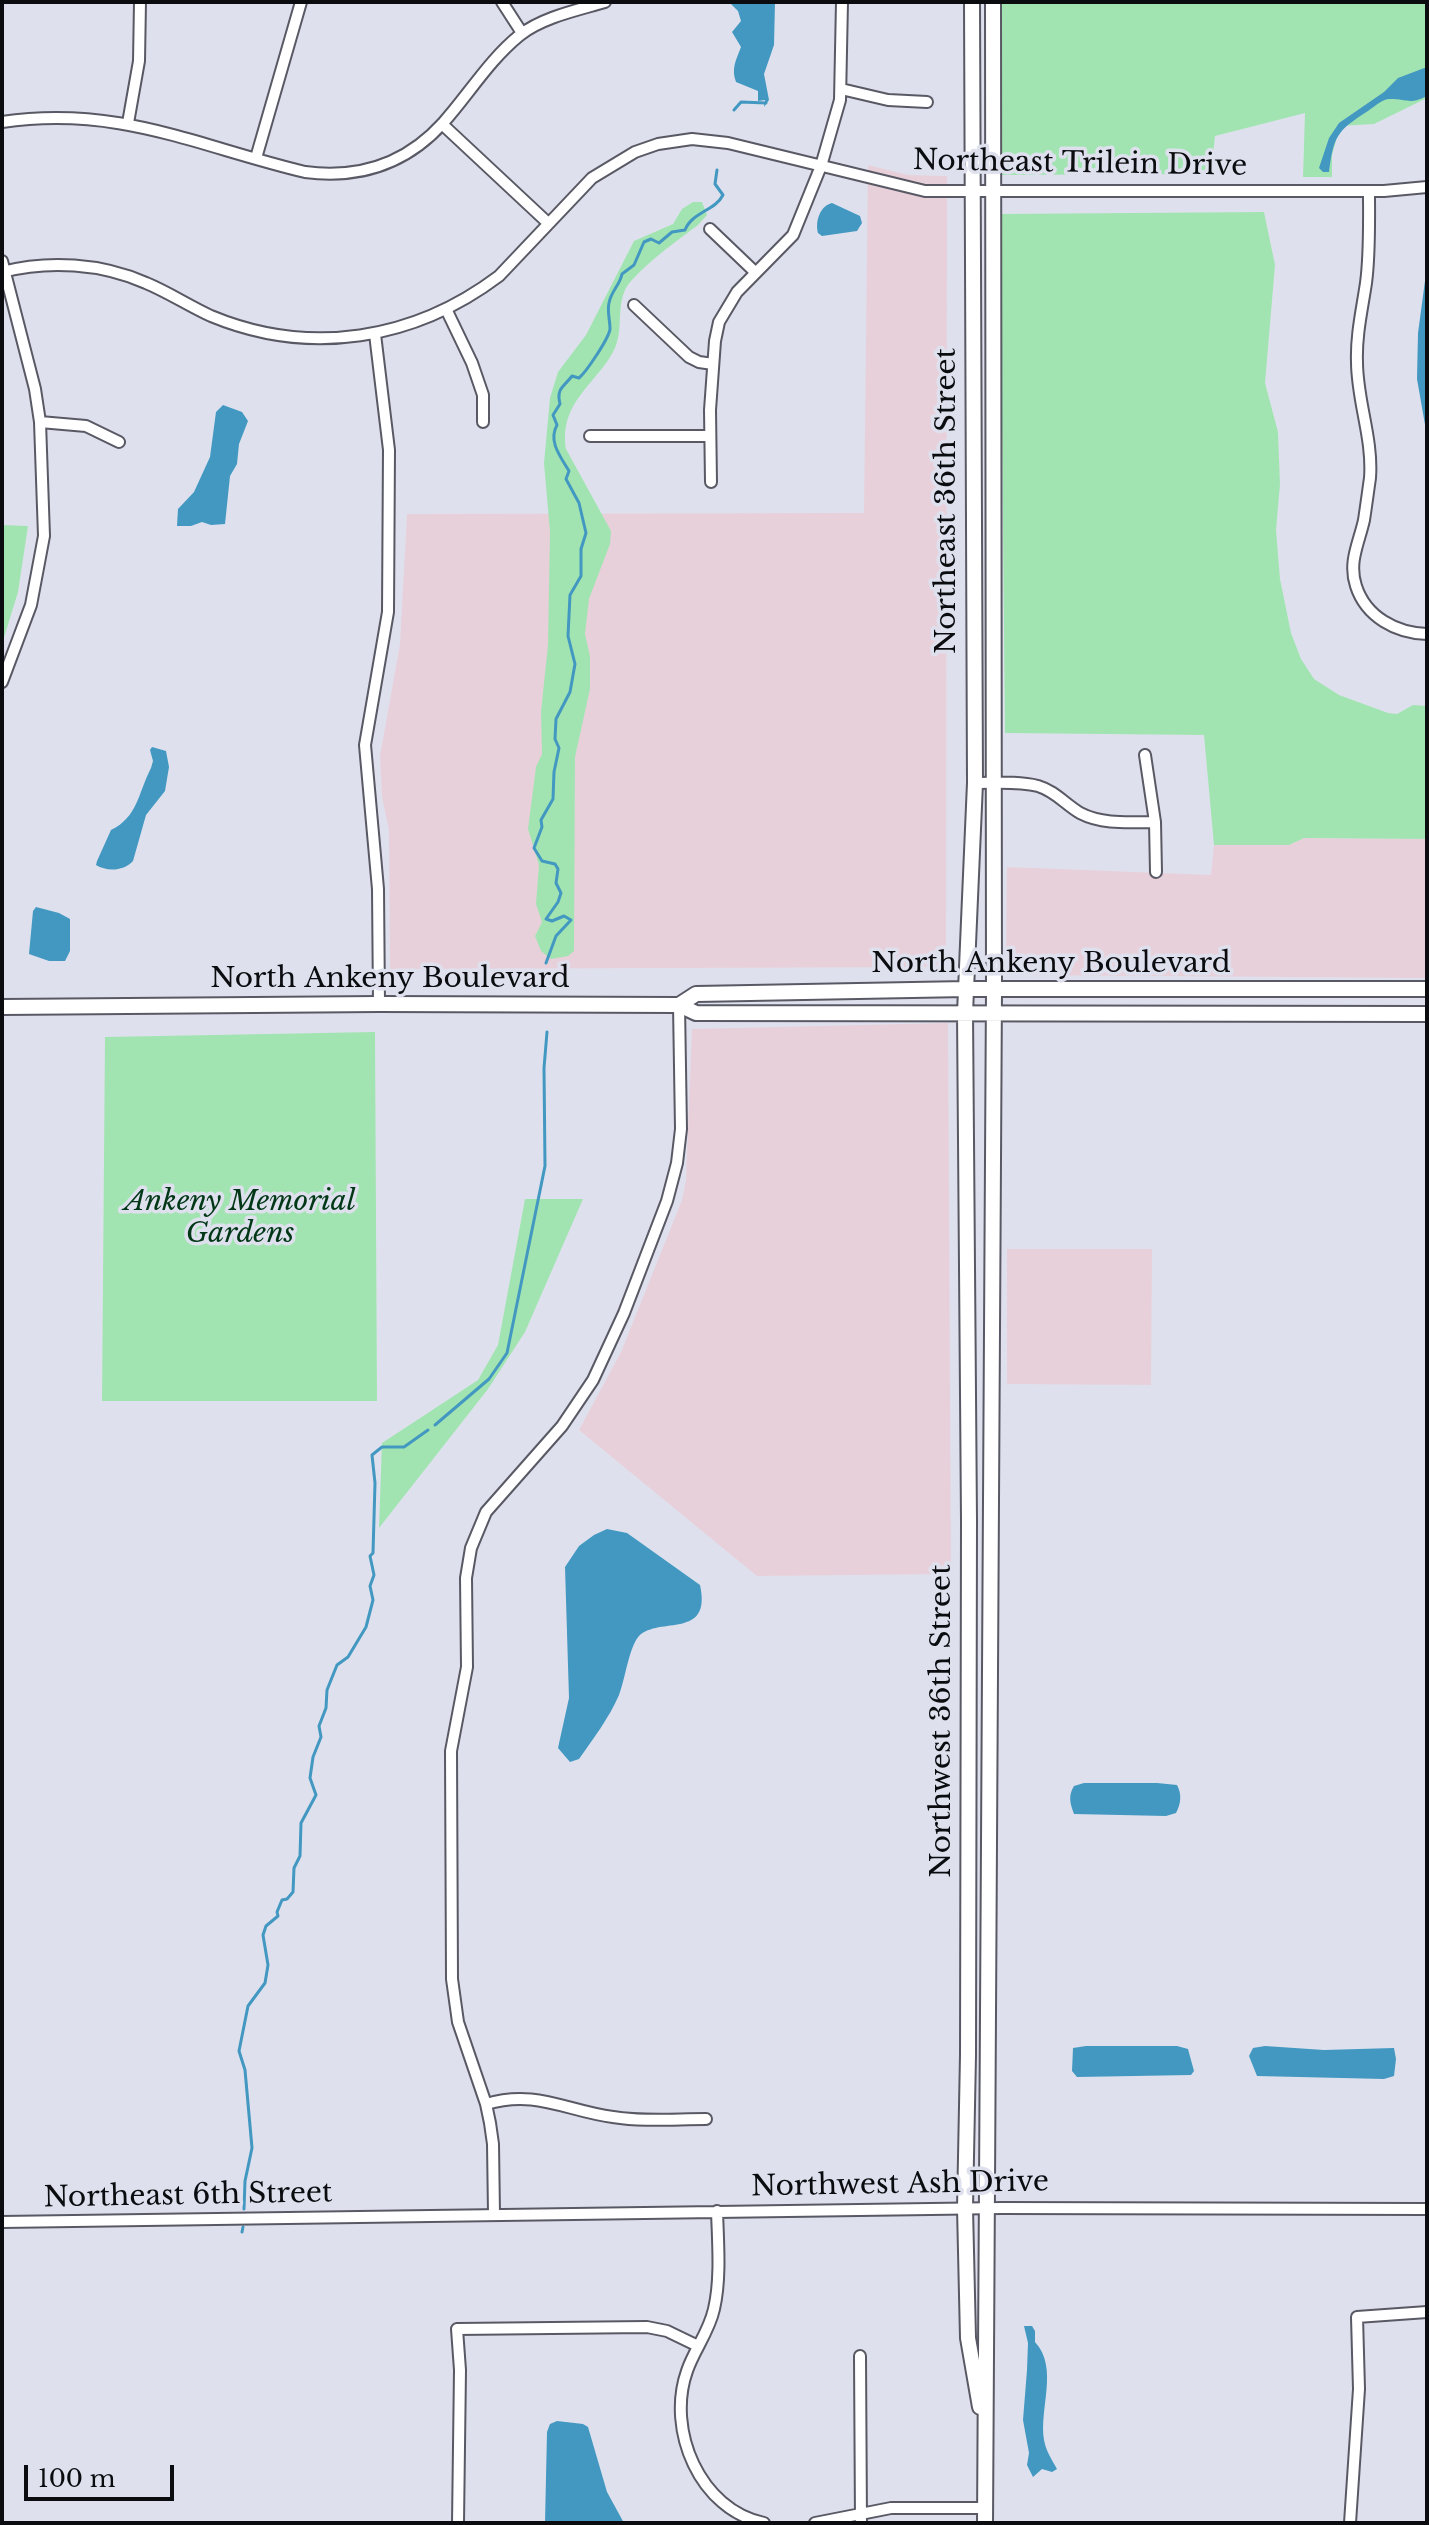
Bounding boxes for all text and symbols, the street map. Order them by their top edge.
street label: Northeast Trilein Drive [913,144,1247,184]
street label: Northeast 36th Street [930,348,964,654]
street label: North Ankeny Boulevard [871,947,1231,981]
street label: North Ankeny Boulevard [210,962,570,996]
park label: Ankeny Memorial Gardens [125,1185,355,1251]
street label: Northwest 36th Street [925,1564,959,1878]
street label: Northwest Ash Drive [751,2166,1049,2204]
street label: Northeast 6th Street [43,2177,333,2215]
scale bar [28,2449,178,2499]
text: 100 m [38,2464,116,2493]

